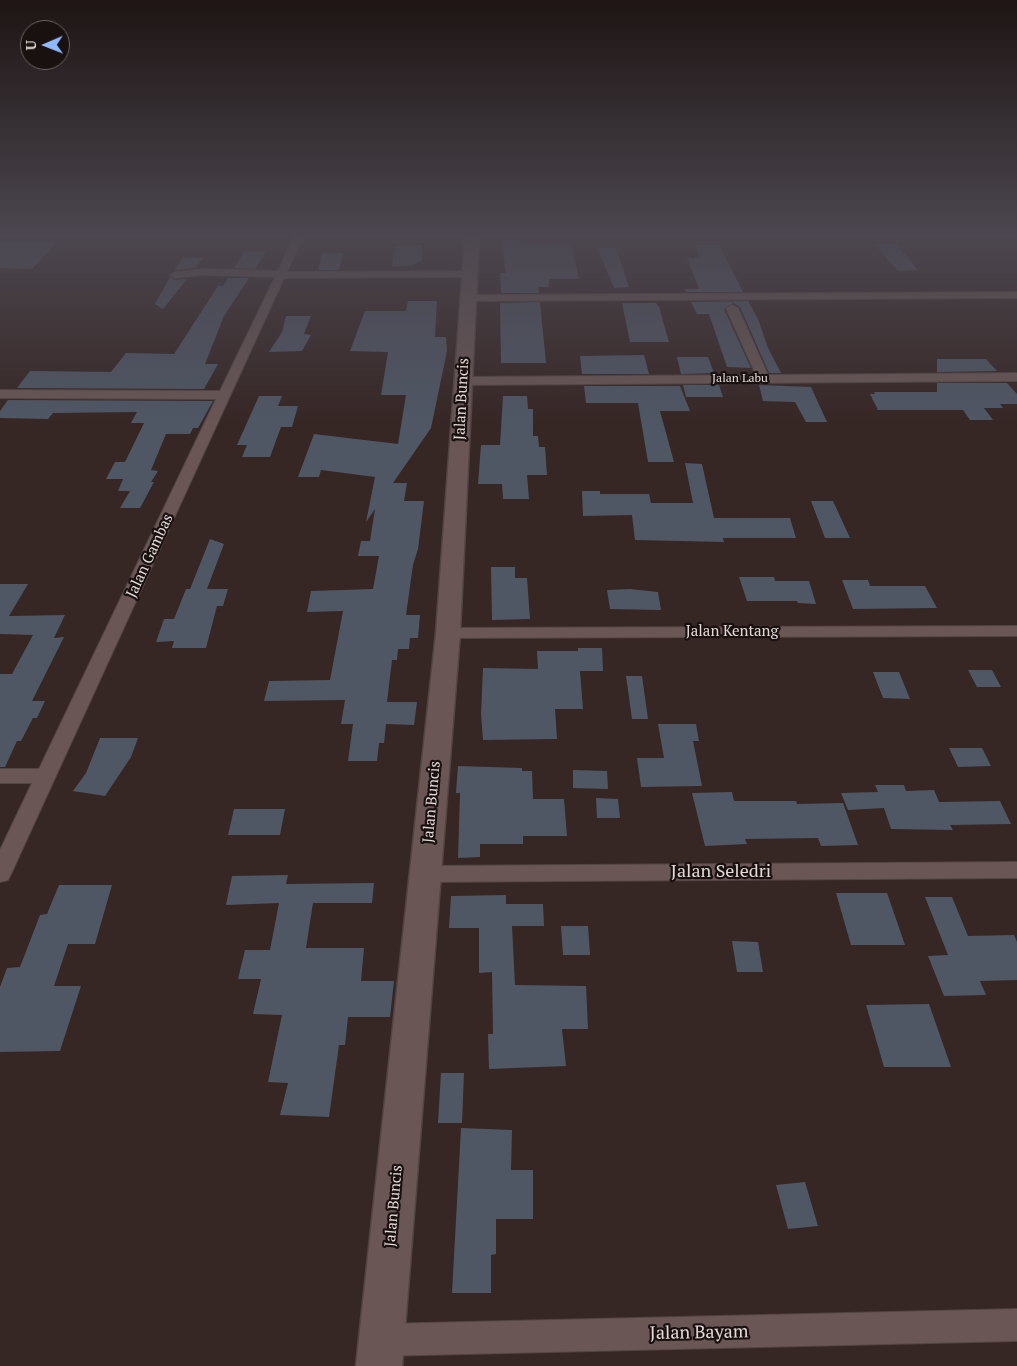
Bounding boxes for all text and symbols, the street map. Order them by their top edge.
north arrow [20,20,70,70]
text: U [21,40,40,50]
street label: Jalan Buncis [451,358,473,440]
street label: Jalan Labu [712,372,768,386]
street label: Jalan Gambas [123,511,177,601]
street label: Jalan Kentang [686,623,778,641]
street label: Jalan Buncis [419,760,445,844]
street label: Jalan Seledri [671,861,771,883]
street label: Jalan Buncis [381,1164,407,1248]
street label: Jalan Bayam [649,1321,749,1345]

